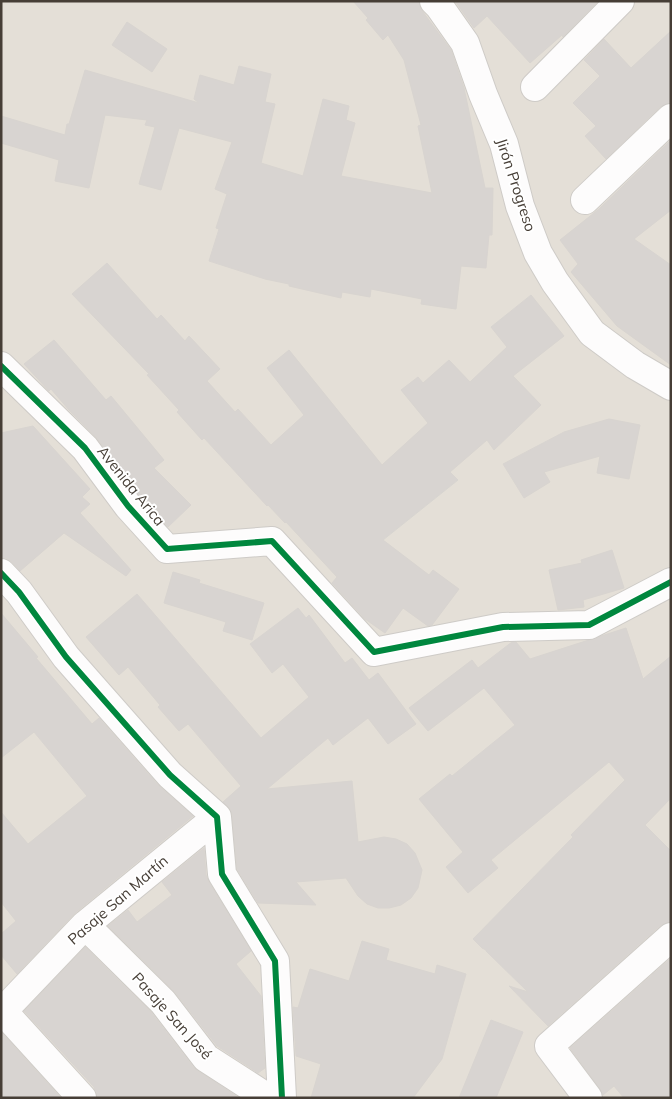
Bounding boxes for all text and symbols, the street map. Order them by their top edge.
street label: Jirón Progreso [492,136,541,234]
street label: Avenida Arica [93,442,169,529]
street label: Pasaje San Martín [64,851,172,948]
street label: Pasaje San José [128,968,216,1063]

